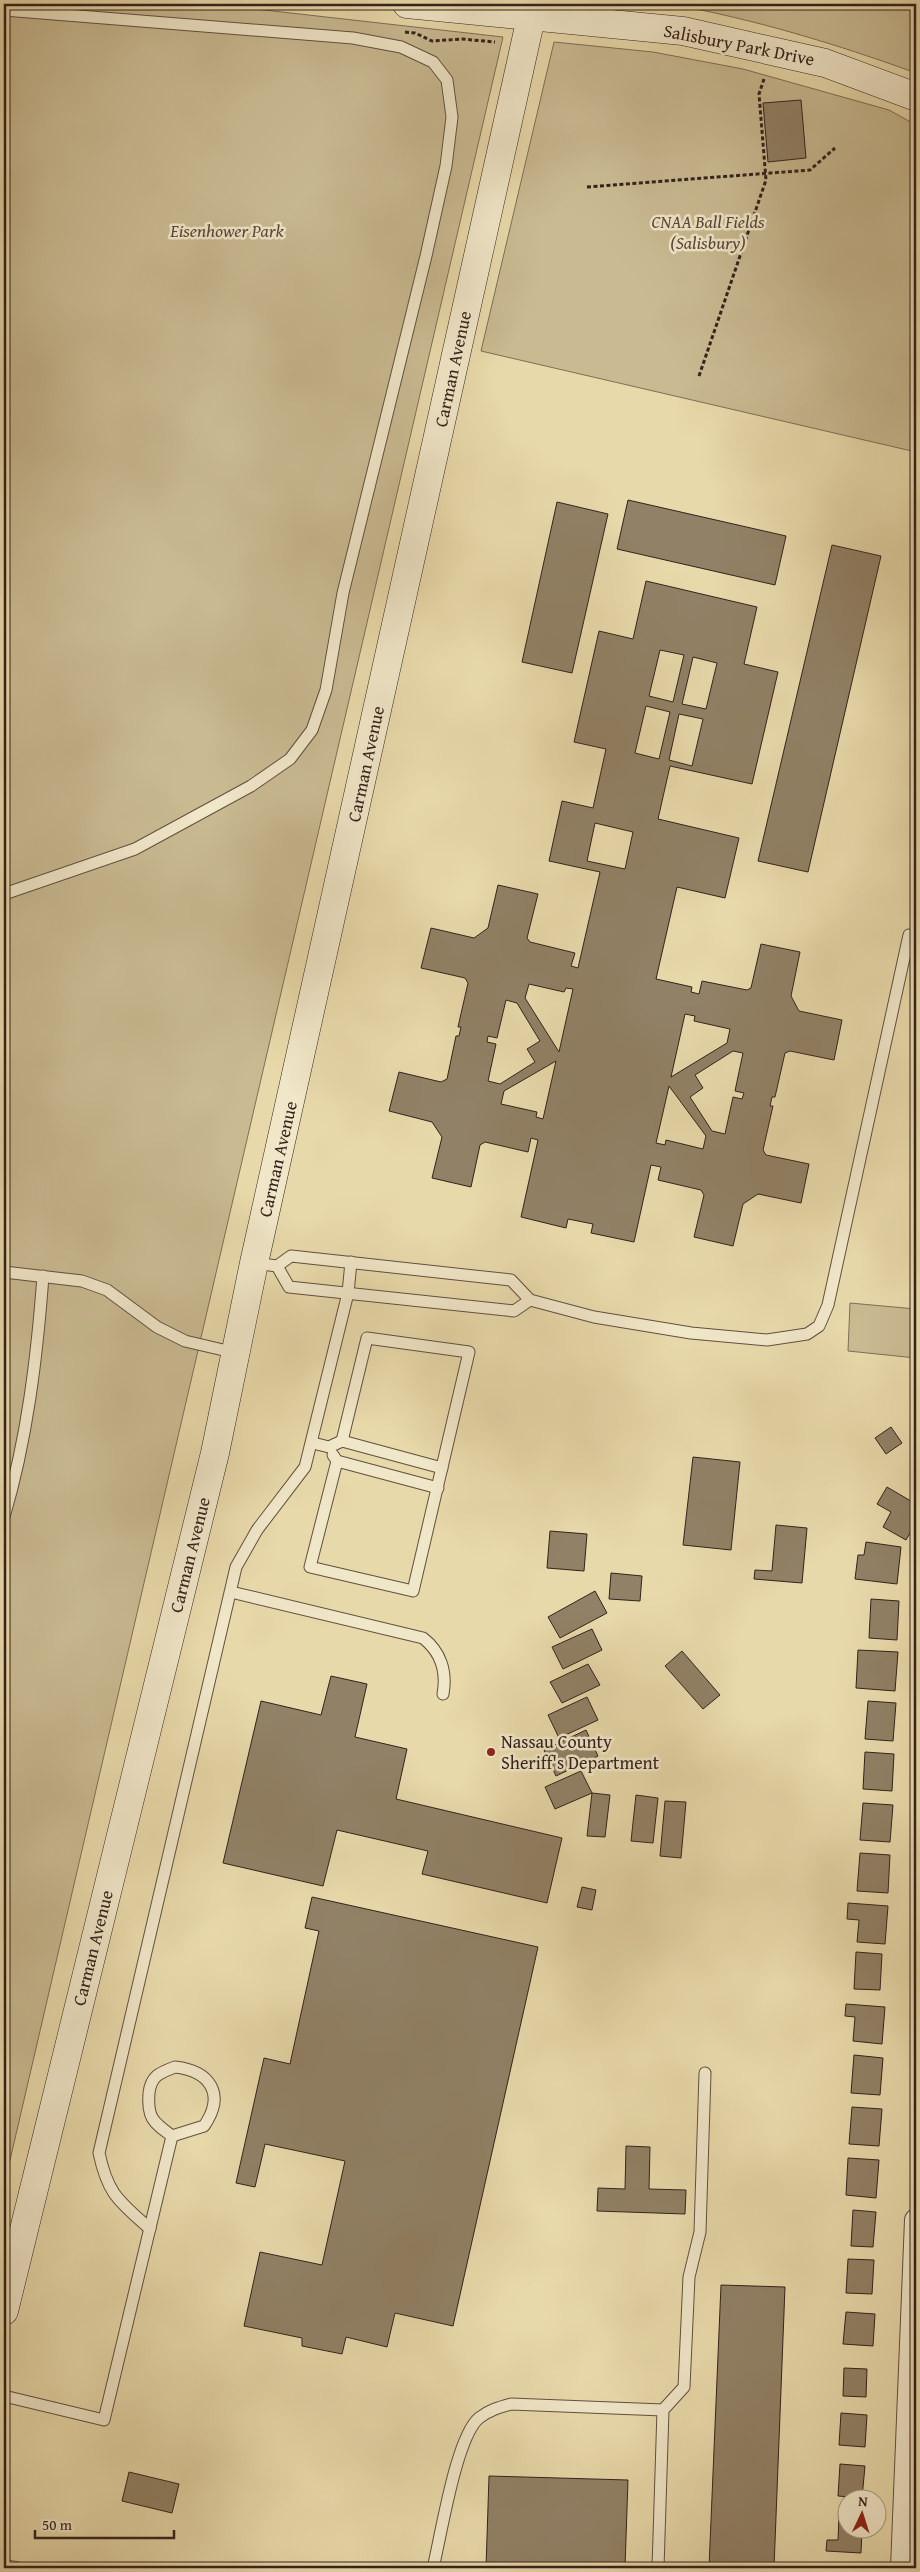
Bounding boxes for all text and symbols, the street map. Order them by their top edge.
street label: Salisbury Park Drive [661,17,817,72]
park label: CNAA Ball Fields (Salisbury) [651,208,765,256]
park label: Eisenhower Park [169,217,285,244]
street label: Carman Avenue [427,308,478,430]
street label: Carman Avenue [340,703,391,825]
street label: Carman Avenue [251,1098,304,1220]
street label: Carman Avenue [162,1494,217,1616]
place label: Nassau County Sheriff's Department [501,1728,660,1776]
marker: Nassau County Sheriff's Department [485,1746,497,1758]
street label: Carman Avenue [65,1887,120,2009]
north arrow [838,2490,888,2540]
text: N [858,2491,869,2511]
scale bar [35,2507,174,2539]
text: 50 m [42,2514,73,2535]

